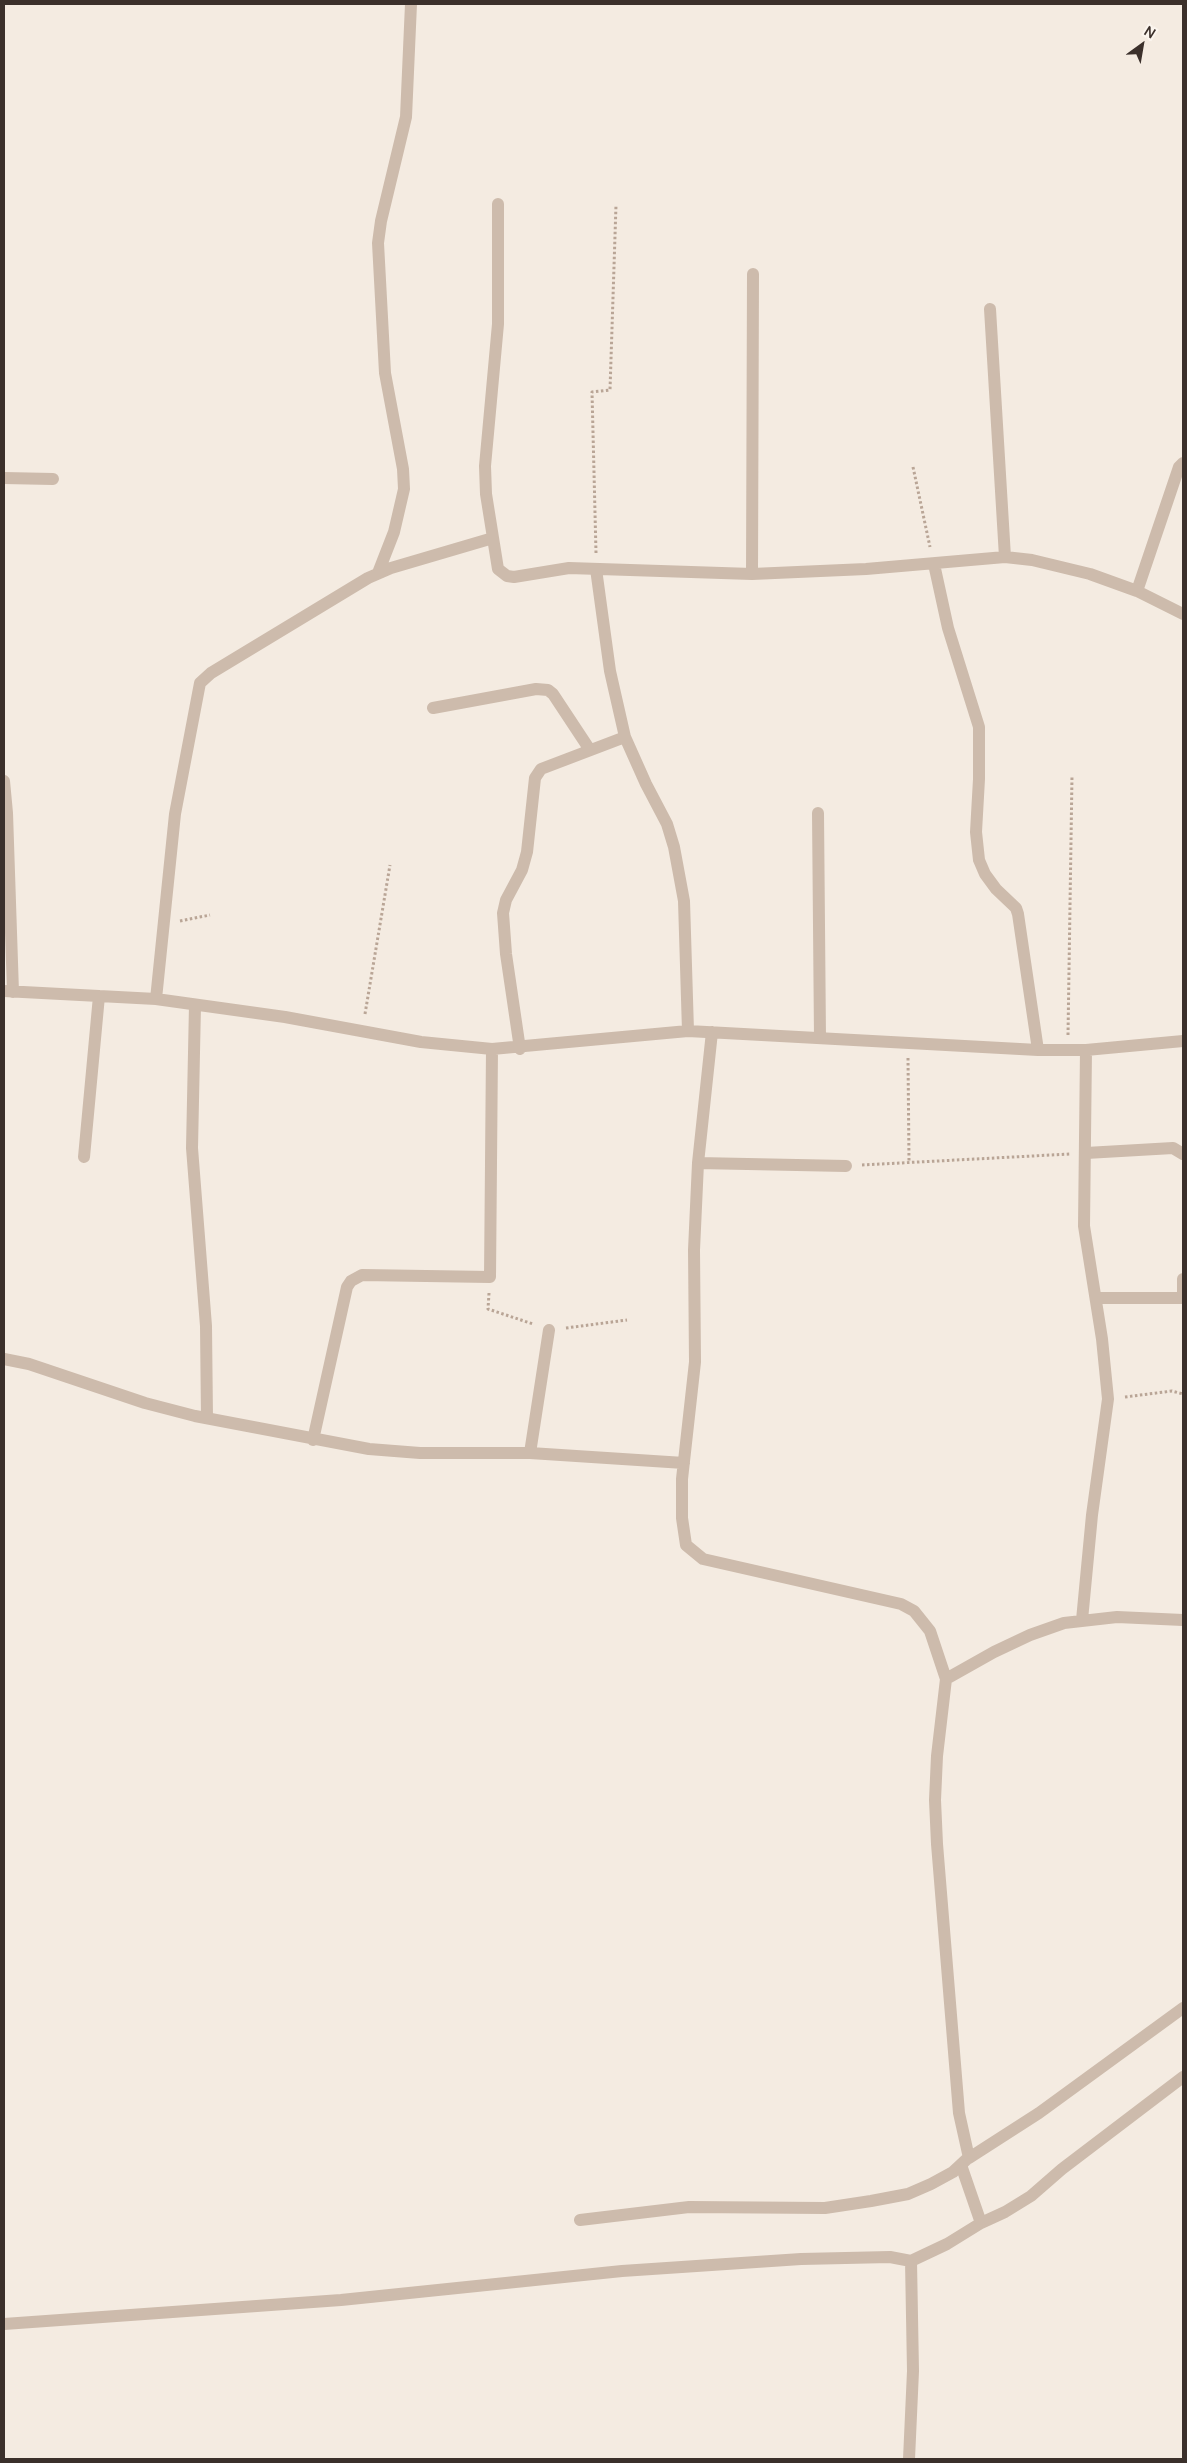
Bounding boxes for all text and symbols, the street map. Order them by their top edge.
north arrow [1117,20,1167,70]
text: N [1141,21,1160,43]

